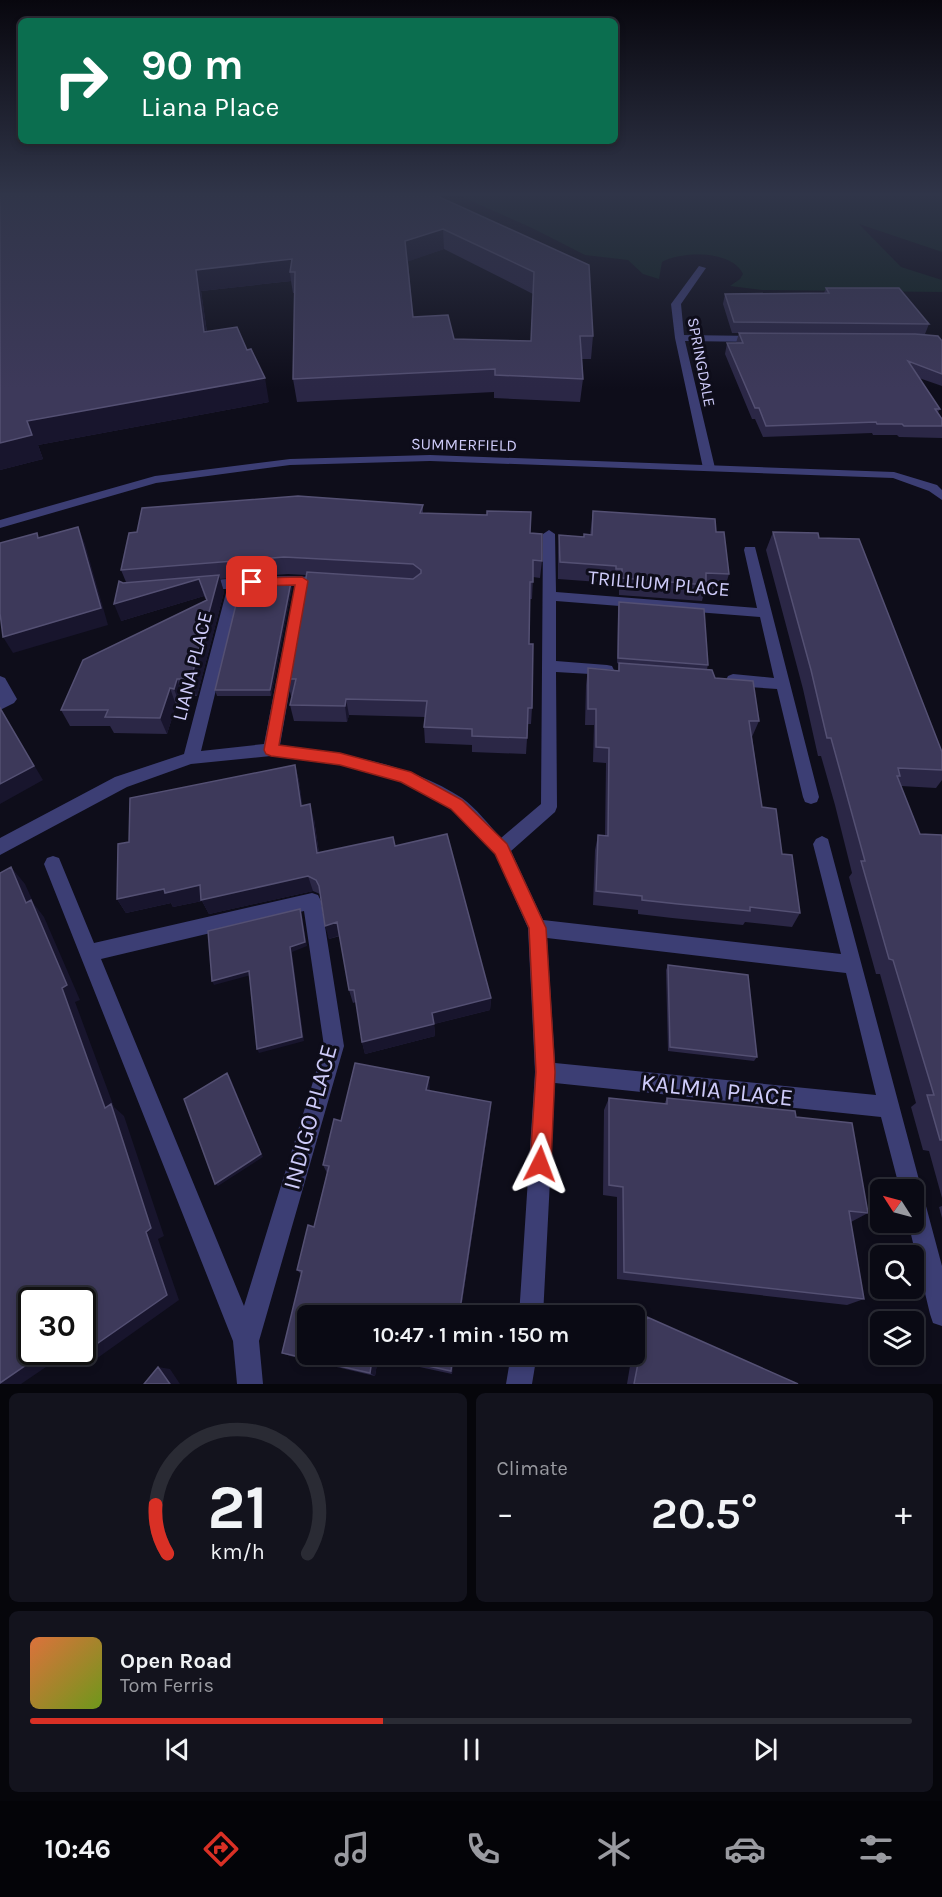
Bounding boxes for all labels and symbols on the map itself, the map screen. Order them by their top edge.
street label: SPRINGDALE [684,316,719,408]
street label: SUMMERFIELD [411,434,517,455]
pin [226,556,277,607]
street label: TRILLIUM PLACE [587,566,731,601]
street label: LIANA PLACE [168,609,217,723]
street label: INDIGO PLACE [277,1041,343,1193]
street label: KALMIA PLACE [640,1068,794,1112]
position arrow [508,1132,572,1196]
north arrow [870,1179,924,1233]
speed limit sign: 30 [18,1287,96,1365]

